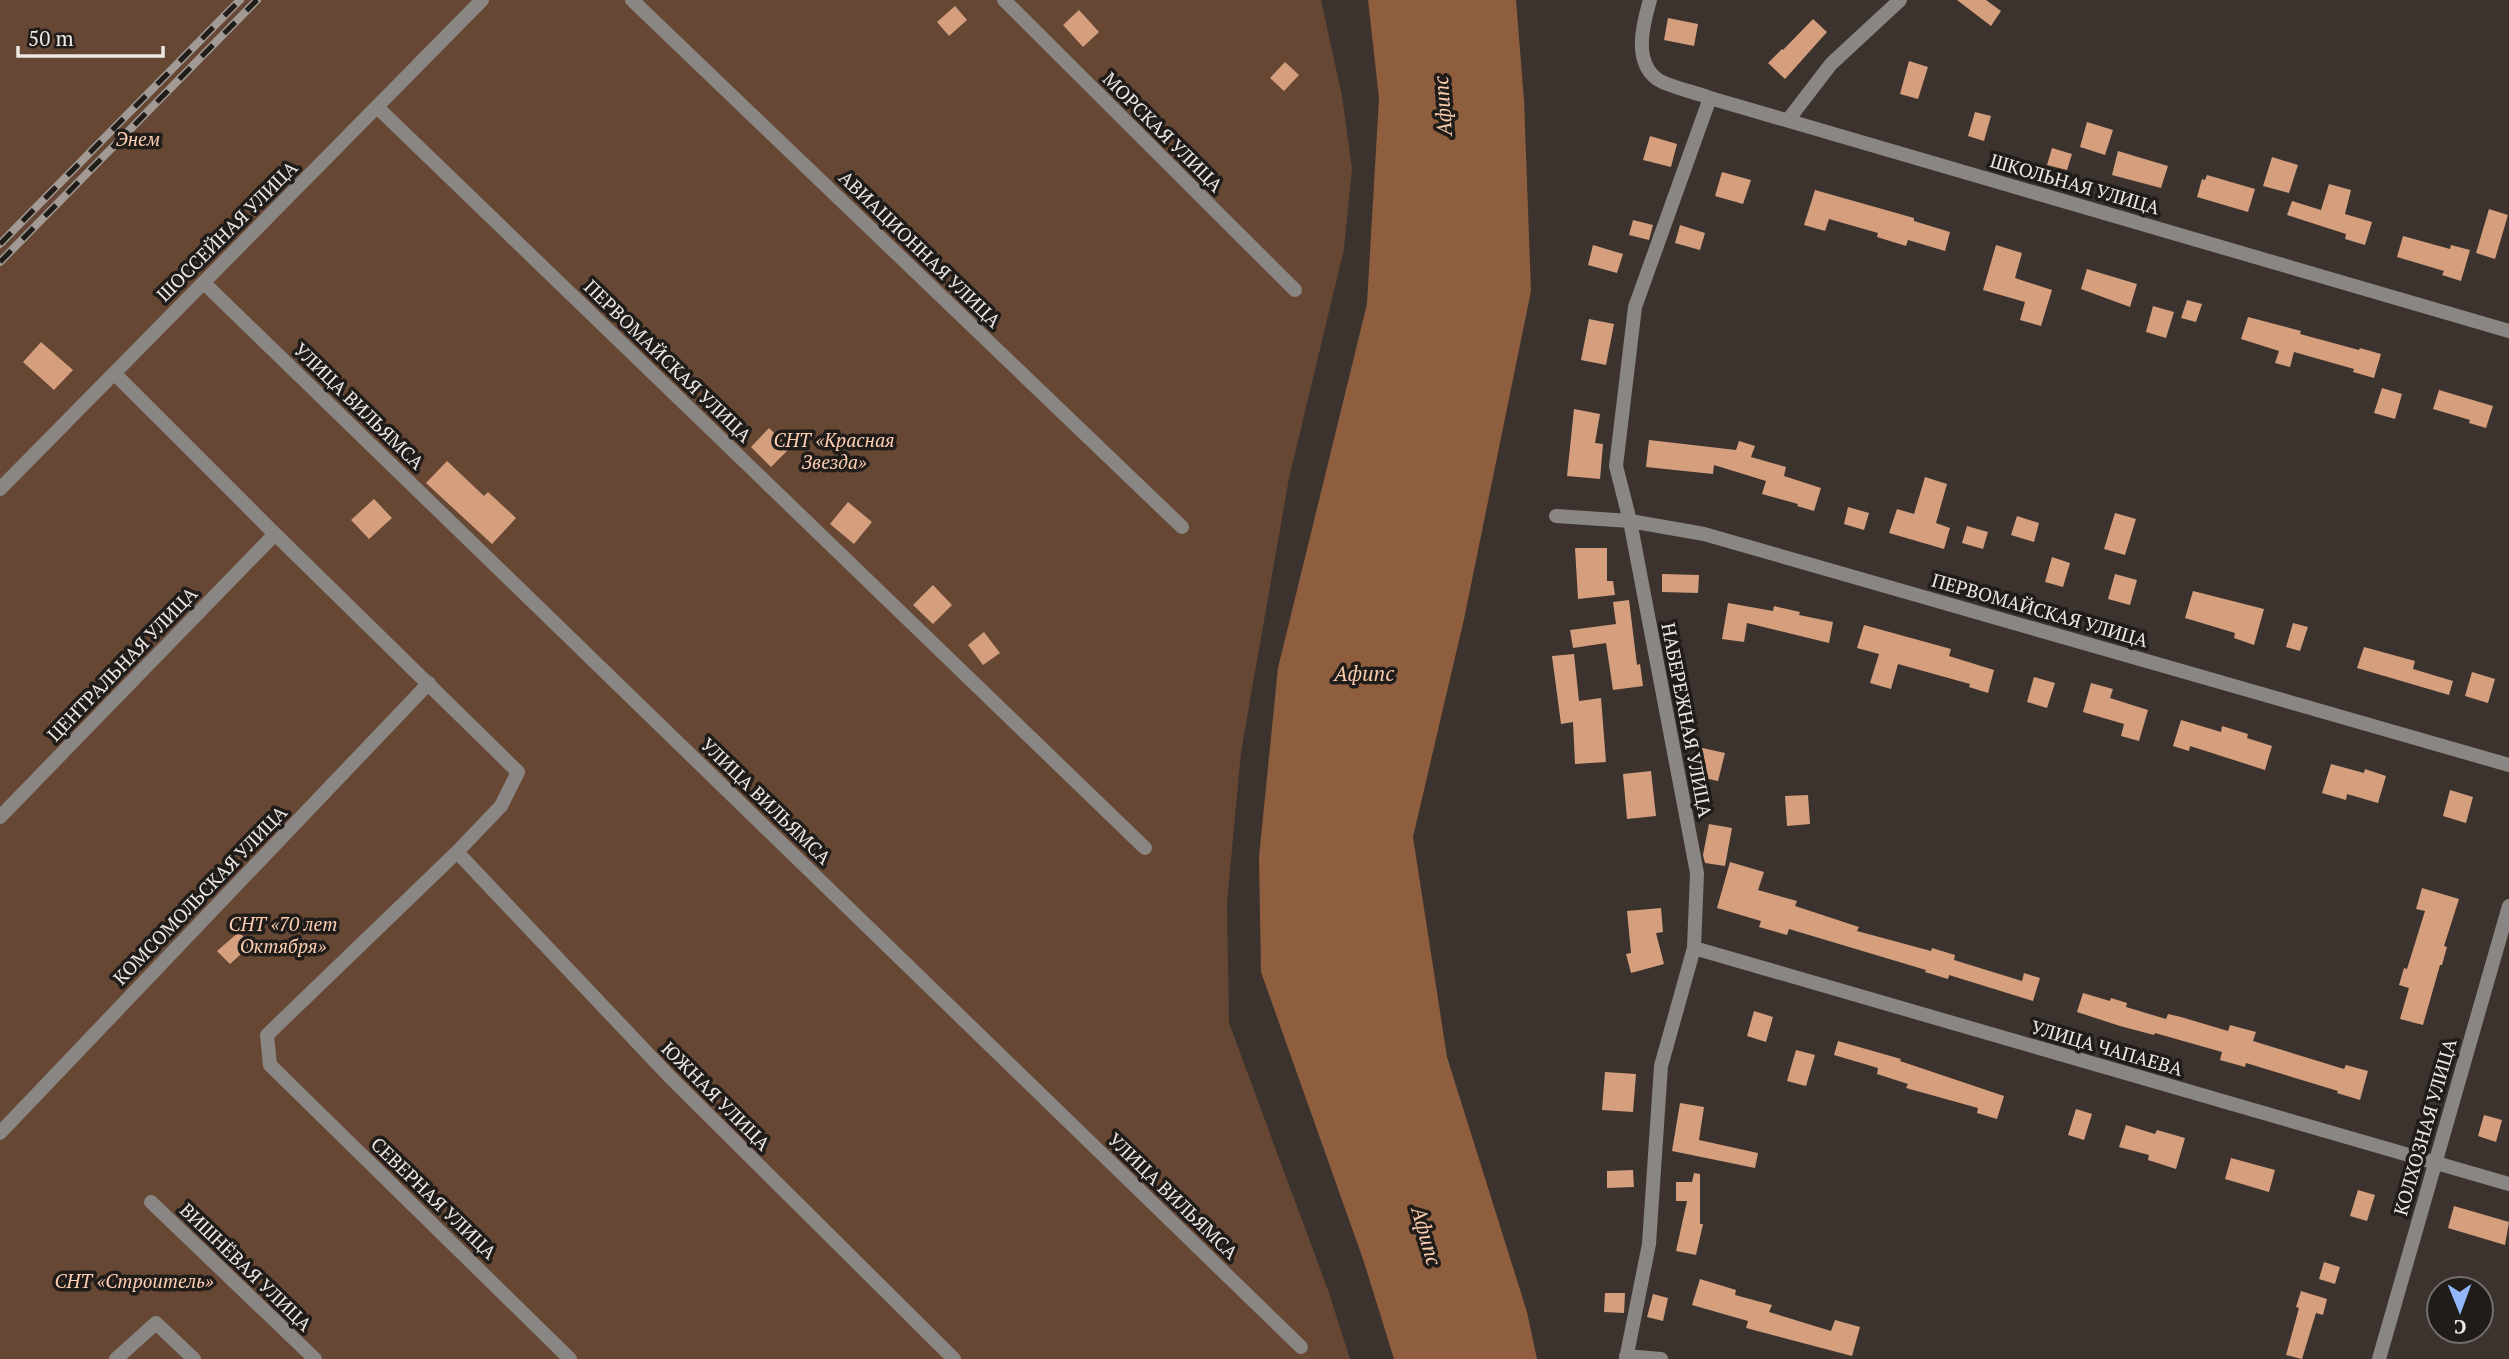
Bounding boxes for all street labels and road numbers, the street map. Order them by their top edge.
street label: МОРСКАЯ УЛИЦА [1098,66,1229,197]
street label: ШКОЛЬНАЯ УЛИЦА [1988,147,2163,220]
street label: ШОССЕЙНАЯ УЛИЦА [151,155,302,306]
street label: АВИАЦИОННАЯ УЛИЦА [834,165,1007,333]
street label: ПЕРВОМАЙСКАЯ УЛИЦА [579,274,758,447]
street label: УЛИЦА ВИЛЬЯМСА [289,337,430,474]
street label: ПЕРВОМАЙСКАЯ УЛИЦА [1929,567,2151,652]
street label: ЦЕНТРАЛЬНАЯ УЛИЦА [41,581,202,746]
street label: НАБЕРЕЖНАЯ УЛИЦА [1656,620,1719,819]
street label: УЛИЦА ВИЛЬЯМСА [696,732,837,869]
street label: КОМСОМОЛЬСКАЯ УЛИЦА [107,800,292,990]
street label: УЛИЦА ЧАПАЕВА [2028,1014,2186,1081]
street label: ЮЖНАЯ УЛИЦА [657,1036,776,1155]
street label: КОЛХОЗНАЯ УЛИЦА [2387,1036,2462,1218]
street label: УЛИЦА ВИЛЬЯМСА [1103,1127,1244,1264]
street label: СЕВЕРНАЯ УЛИЦА [366,1131,503,1264]
street label: ВИШНЁВАЯ УЛИЦА [175,1197,318,1336]

